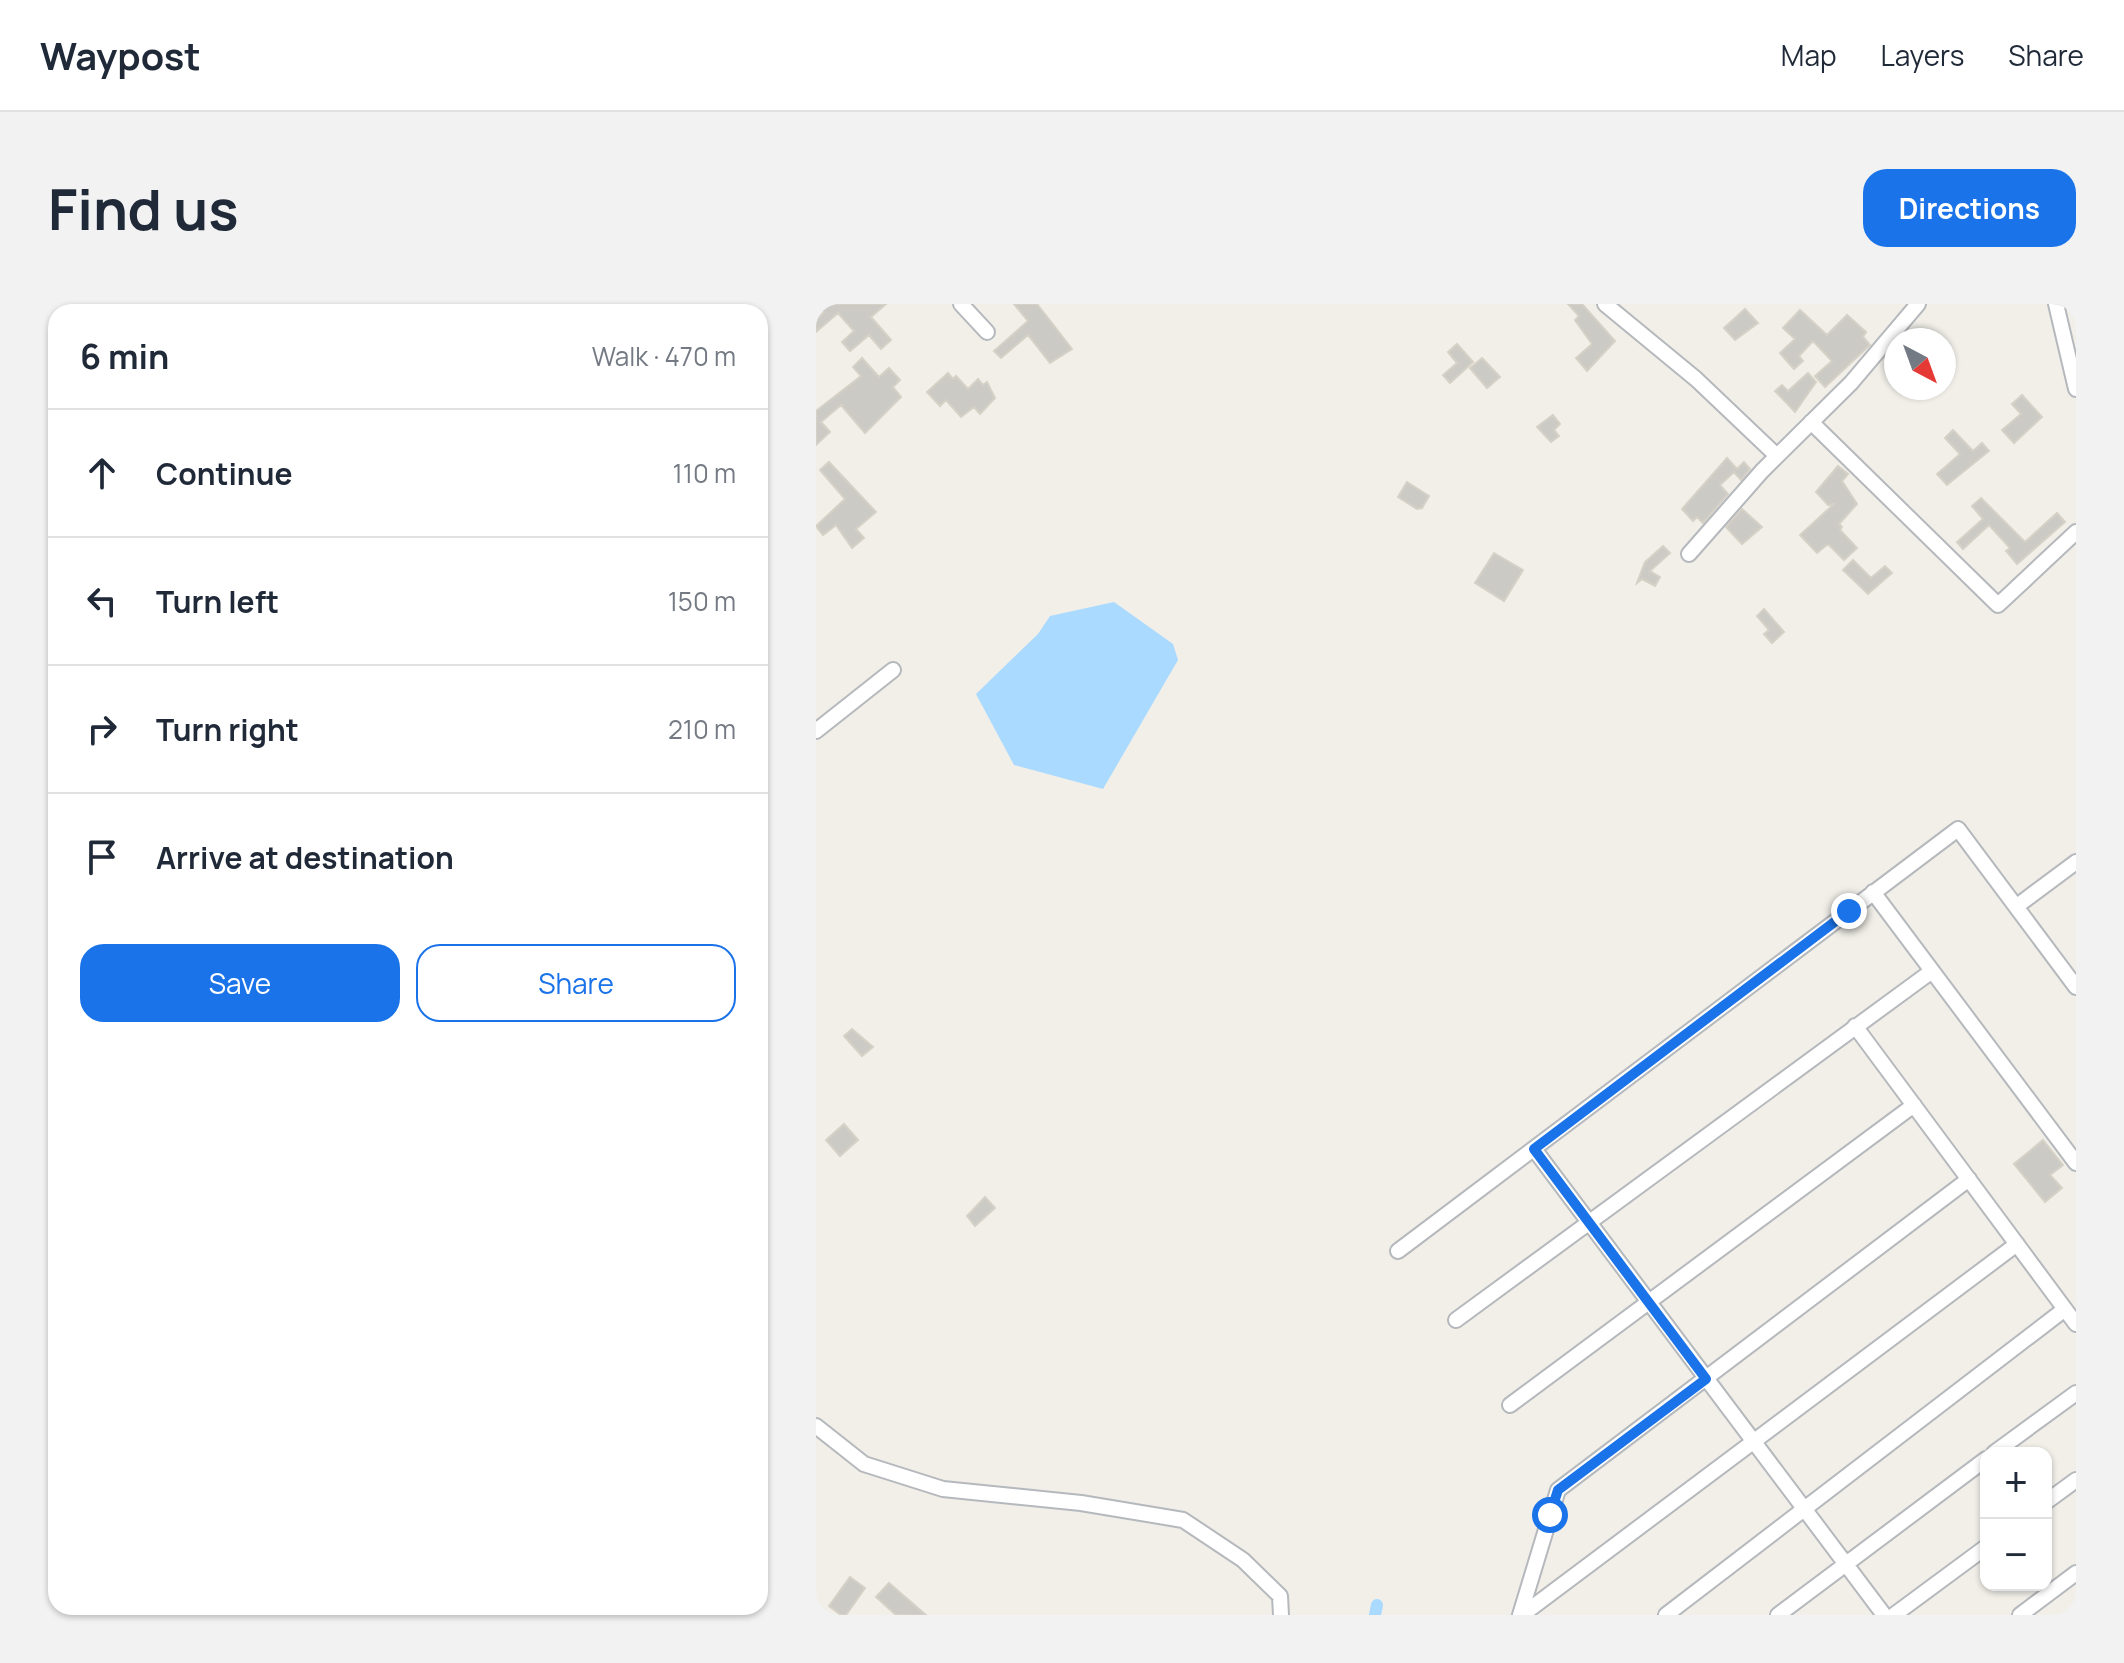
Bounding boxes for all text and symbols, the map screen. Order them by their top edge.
text: Waypost [40,29,201,81]
text: Map [1781,36,1837,74]
text: Layers [1881,36,1964,74]
text: Share [2008,36,2084,74]
button: Directions [1863,169,2076,247]
text: Find us [48,170,239,247]
north arrow [1884,328,1956,400]
text: 6 min [80,333,169,379]
text: Walk · 470 m [592,338,736,374]
icon: ahead [80,451,124,495]
text: Continue [156,453,292,494]
text: 110 m [673,455,736,491]
icon: left [80,579,124,623]
text: Turn left [156,581,279,622]
text: 150 m [668,583,736,619]
icon: right [80,707,124,751]
text: Turn right [156,709,299,750]
text: 210 m [668,711,736,747]
icon: arrive [80,835,124,879]
text: Arrive at destination [156,837,454,878]
route end [1831,893,1867,929]
button: Save [80,944,400,1022]
button: Share [416,944,736,1022]
map controls [1980,1447,2052,1591]
button: + [1980,1447,2052,1519]
route start [1532,1497,1568,1533]
button: − [1980,1519,2052,1591]

